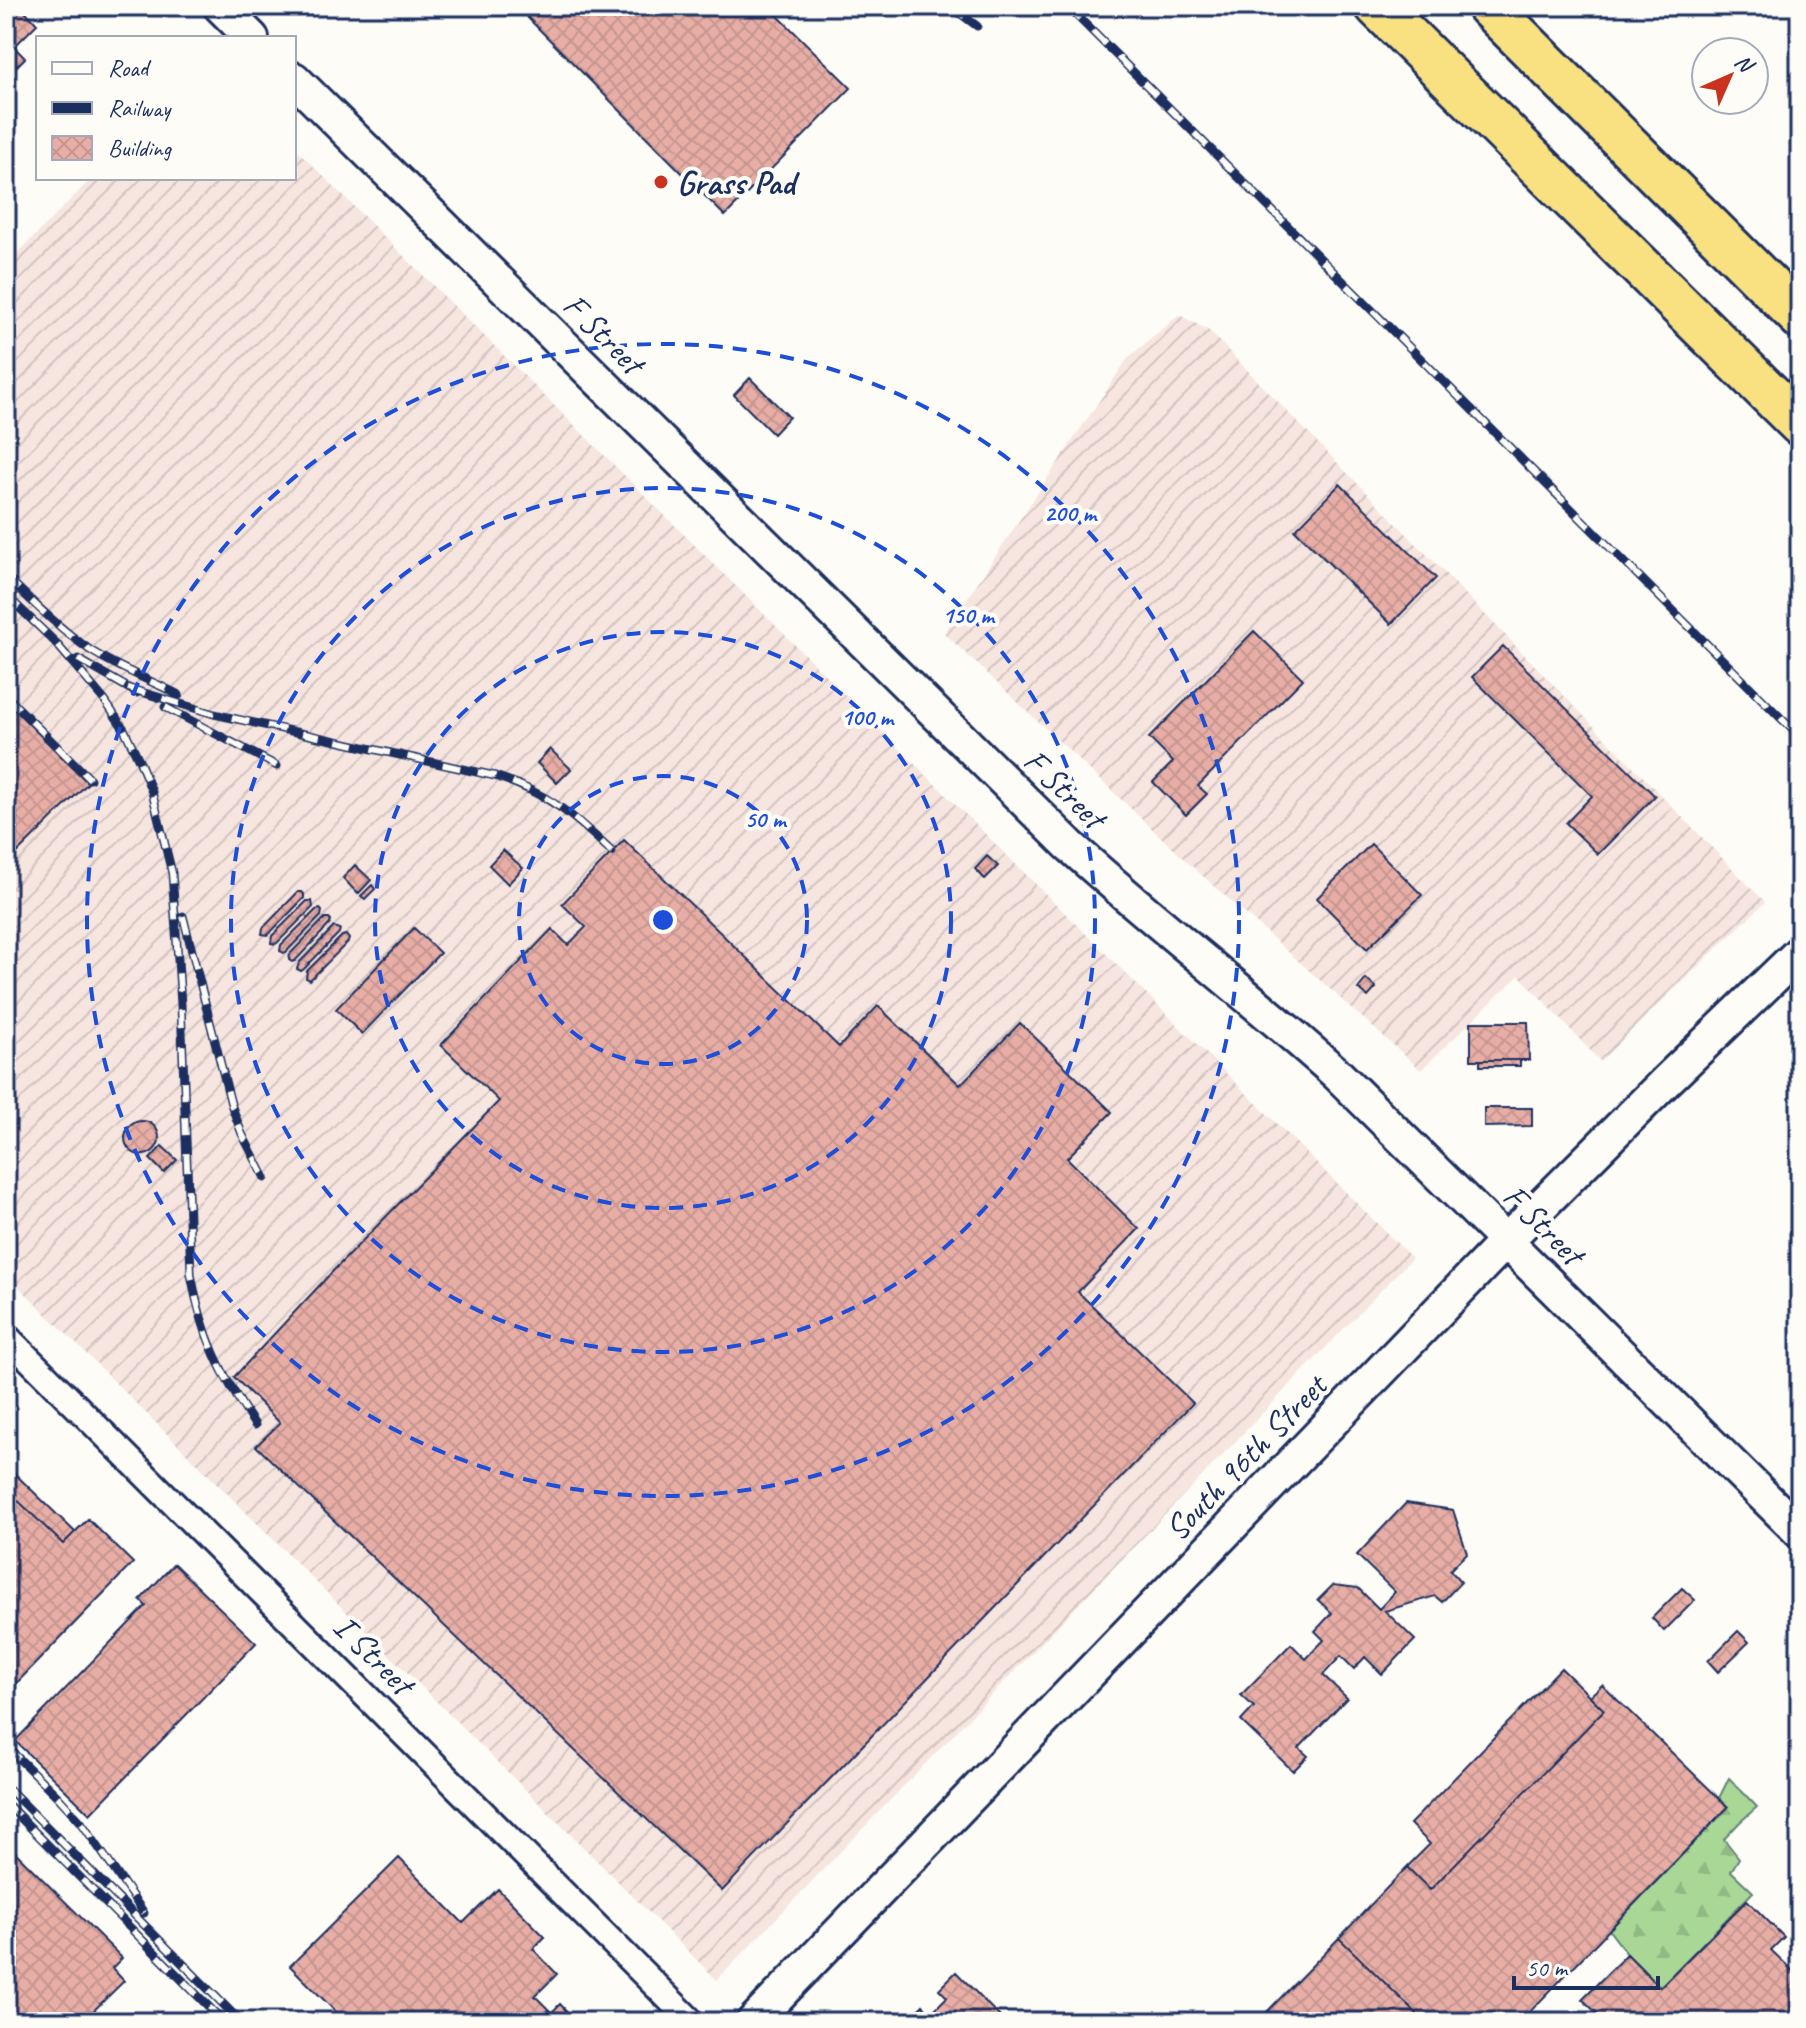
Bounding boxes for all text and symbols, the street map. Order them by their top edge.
legend [36,36,296,180]
north arrow [1690,36,1770,116]
text: N [1729,48,1761,80]
text: Road [108,53,152,83]
text: Railway [108,93,172,123]
text: Building [108,133,173,163]
place label: Grass Pad [677,161,800,204]
marker: Grass Pad [652,173,670,191]
street label: F Street [554,284,657,386]
text: 200 m [1044,498,1098,528]
text: 150 m [942,600,996,630]
text: 100 m [841,702,895,732]
street label: F Street [1015,739,1118,841]
text: 50 m [745,804,788,834]
centre of rings [649,906,677,934]
street label: F Street [1494,1175,1597,1277]
street label: South 96th Street [1155,1363,1338,1549]
street label: I Street [325,1605,426,1707]
scale bar [1514,1940,1658,1990]
text: 50 m [1526,1953,1569,1983]

